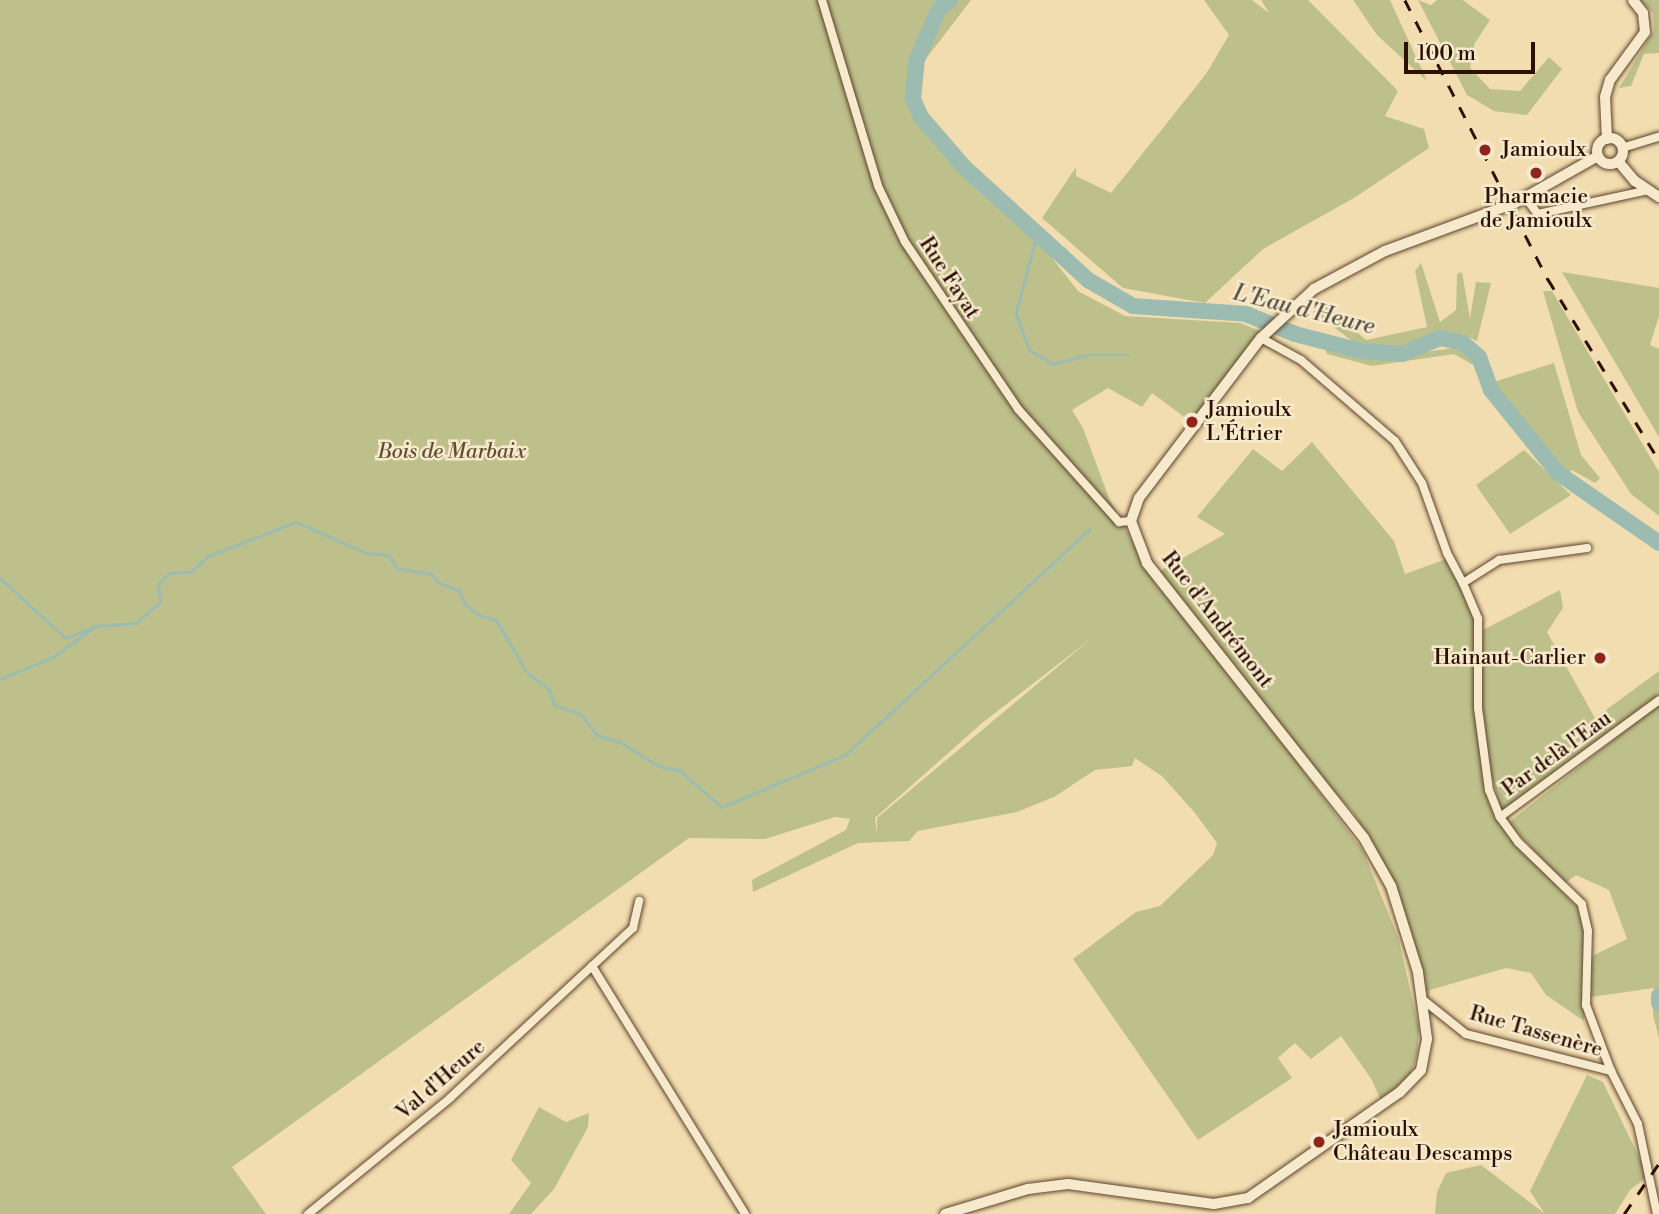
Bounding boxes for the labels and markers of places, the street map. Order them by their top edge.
place label: Jamioulx [1501,137,1586,163]
marker: Jamioulx [1475,140,1495,160]
marker: Pharmacie de Jamioulx [1528,165,1544,181]
place label: Pharmacie de Jamioulx [1480,184,1592,234]
place label: Jamioulx L'Étrier [1206,397,1291,447]
marker: Jamioulx L'Étrier [1184,414,1200,430]
place label: Hainaut-Carlier [1434,645,1586,671]
marker: Hainaut-Carlier [1592,650,1608,666]
place label: Jamioulx Château Descamps [1333,1117,1512,1167]
marker: Jamioulx Château Descamps [1311,1134,1327,1150]

